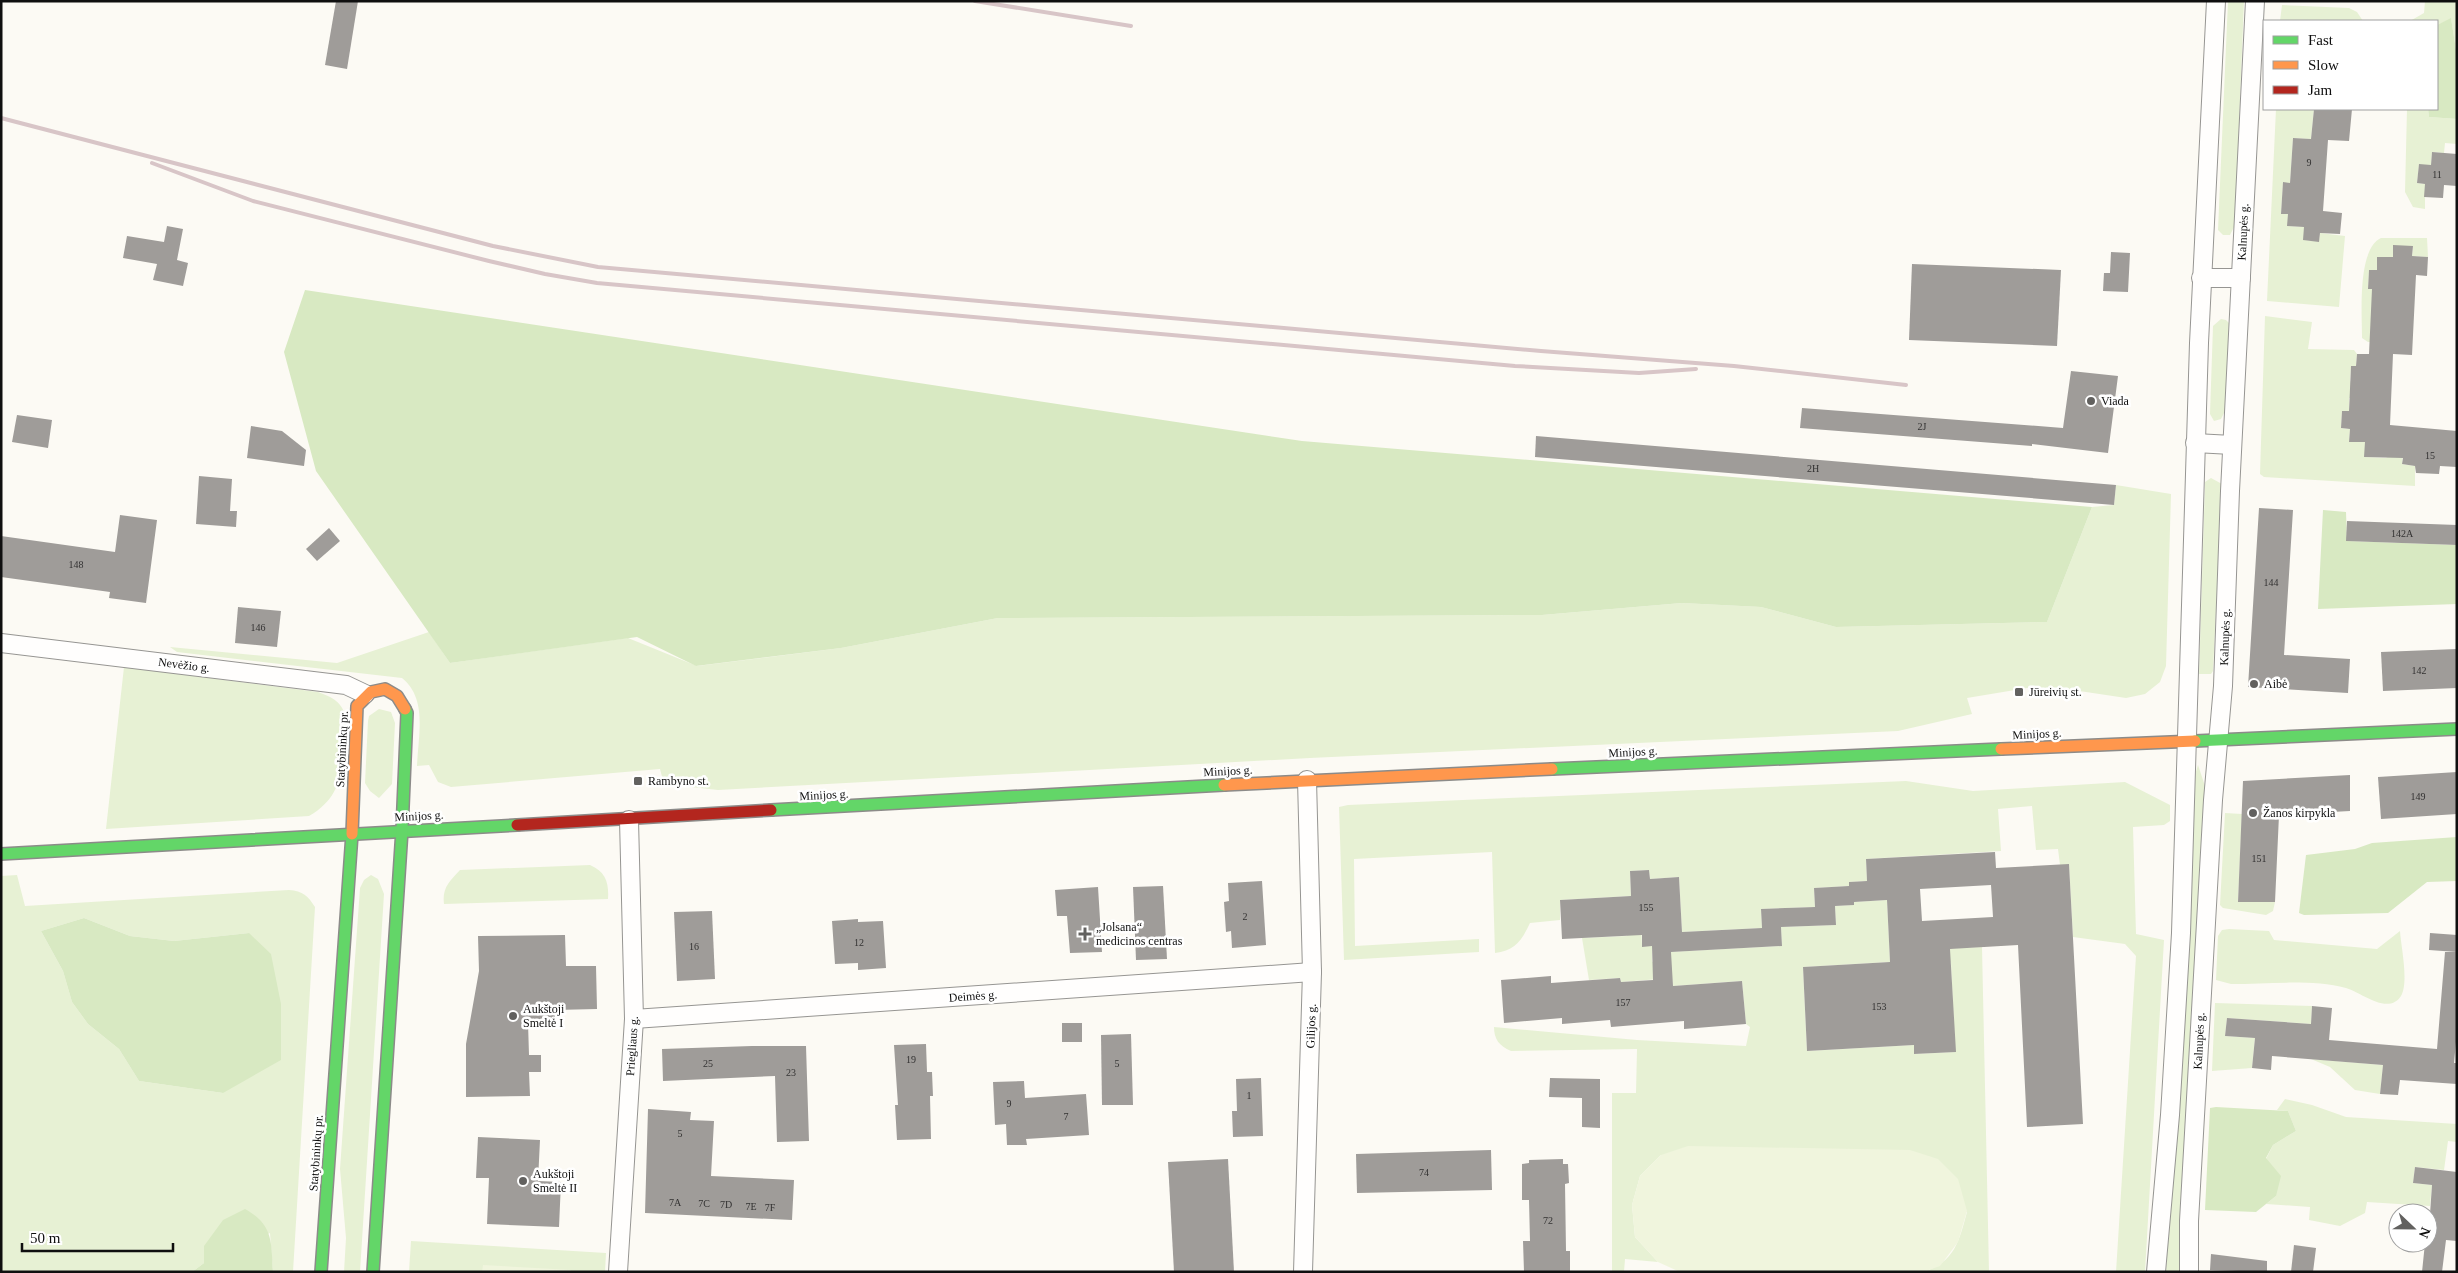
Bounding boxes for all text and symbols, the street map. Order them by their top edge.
legend [2263,20,2438,110]
text: Fast [2308,32,2334,48]
text: Slow [2308,57,2339,73]
text: Jam [2308,82,2332,98]
house number: 9 [2307,157,2312,168]
house number: 11 [2432,169,2442,180]
street label: Kalnupės g. [2235,203,2251,261]
place label: Viada [2101,394,2130,408]
marker: Viada [2085,395,2097,407]
house number: 2J [1918,421,1927,432]
house number: 15 [2425,450,2435,461]
house number: 2H [1807,463,1819,474]
house number: 142A [2391,528,2414,539]
house number: 148 [69,559,84,570]
house number: 144 [2264,577,2279,588]
street label: Kalnupės g. [2217,608,2233,666]
house number: 146 [251,622,266,633]
street label: Nevėžio g. [157,655,211,675]
house number: 142 [2412,665,2427,676]
place label: Aibė [2264,677,2287,691]
marker: Aibė [2248,678,2260,690]
place label: Jūreivių st. [2029,685,2082,699]
marker: Jūreivių st. [2013,686,2025,698]
street label: Statybininkų pr. [333,710,351,788]
street label: Minijos g. [2012,726,2062,742]
street label: Minijos g. [1608,744,1658,760]
street label: Minijos g. [1203,763,1253,779]
place label: Rambyno st. [648,774,709,788]
marker: Rambyno st. [632,775,644,787]
street label: Minijos g. [799,787,849,803]
house number: 149 [2411,791,2426,802]
place label: Žanos kirpykla [2263,806,2336,820]
marker: Žanos kirpykla [2247,807,2259,819]
street label: Minijos g. [394,808,444,824]
house number: 151 [2252,853,2267,864]
house number: 155 [1639,902,1654,913]
house number: 2 [1243,911,1248,922]
place label: „Jolsana“ medicinos centras [1096,920,1183,948]
marker: „Jolsana“ medicinos centras [1078,927,1092,941]
house number: 12 [854,937,864,948]
house number: 16 [689,941,699,952]
street label: Deimės g. [948,987,998,1005]
house number: 157 [1616,997,1631,1008]
house number: 153 [1872,1001,1887,1012]
place label: Aukštoji Smeltė I [523,1002,565,1030]
street label: Gilijos g. [1303,1003,1319,1049]
marker: Aukštoji Smeltė I [507,1010,519,1022]
street label: Kalnupės g. [2191,1012,2207,1070]
street label: Priegliaus g. [623,1016,641,1076]
house number: 19 [906,1054,916,1065]
house number: 25 [703,1058,713,1069]
house number: 5 [1115,1058,1120,1069]
house number: 23 [786,1067,796,1078]
house number: 1 [1247,1090,1252,1101]
house number: 9 [1007,1098,1012,1109]
house number: 7 [1064,1111,1069,1122]
street label: Statybininkų pr. [306,1114,326,1192]
house number: 5 [678,1128,683,1139]
place label: Aukštoji Smeltė II [533,1167,577,1195]
house number: 74 [1419,1167,1429,1178]
marker: Aukštoji Smeltė II [517,1175,529,1187]
house number: 7A [669,1197,682,1208]
house number: 7C [698,1198,710,1209]
house number: 7D [720,1199,732,1210]
house number: 7E [745,1201,757,1212]
house number: 7F [765,1202,776,1213]
north arrow [2388,1203,2438,1253]
house number: 72 [1543,1215,1553,1226]
scale bar [22,1220,174,1252]
text: N [2416,1225,2433,1240]
text: 50 m [30,1230,61,1246]

